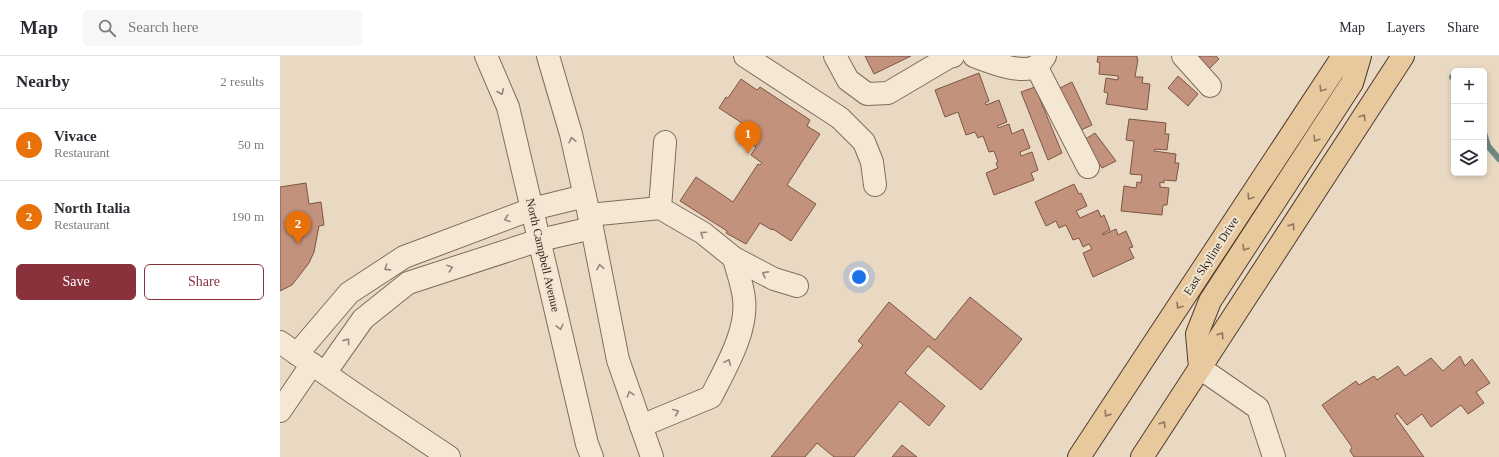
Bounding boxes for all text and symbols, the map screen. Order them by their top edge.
search box [82,10,362,46]
text: Map [20,17,58,38]
icon: search [96,17,118,39]
text: Search here [128,19,198,35]
text: Map [1339,20,1365,35]
text: Layers [1387,20,1425,35]
text: Share [1447,20,1479,35]
map controls [1451,68,1487,176]
button: + [1451,68,1487,104]
text: Nearby [16,72,70,91]
text: 2 results [220,74,264,89]
one-way arrow [1319,84,1326,91]
one-way arrow [497,88,505,95]
button: − [1451,104,1487,140]
one-way arrow [1358,115,1365,122]
pin: 1 [735,121,761,154]
text: Vivace [54,128,97,144]
one-way arrow [1313,135,1321,142]
text: 1 [26,137,32,152]
text: 50 m [238,137,264,152]
one-way arrow [568,137,577,144]
button: layers [1451,140,1487,176]
text: Restaurant [54,145,110,160]
one-way arrow [1247,193,1255,200]
street label: North Campbell Avenue [523,197,563,313]
text: North Italia [54,200,130,216]
text: 2 [26,209,32,224]
text: 190 m [231,209,264,224]
pin: 2 [285,211,311,244]
one-way arrow [503,214,510,222]
street label: East Skyline Drive [1180,214,1242,298]
text: Restaurant [54,217,110,232]
one-way arrow [1287,223,1295,230]
one-way arrow [700,231,707,239]
one-way arrow [1242,244,1250,251]
one-way arrow [384,263,391,271]
button: Save [16,264,136,300]
button: Share [144,264,264,300]
one-way arrow [447,264,454,273]
one-way arrow [596,264,604,271]
your location [849,267,869,287]
one-way arrow [761,271,769,278]
one-way arrow [1176,302,1184,309]
one-way arrow [555,323,563,330]
one-way arrow [1216,332,1224,339]
one-way arrow [342,339,349,346]
one-way arrow [723,359,731,366]
one-way arrow [626,390,634,397]
one-way arrow [672,408,679,416]
one-way arrow [1105,410,1112,417]
one-way arrow [1158,421,1166,428]

